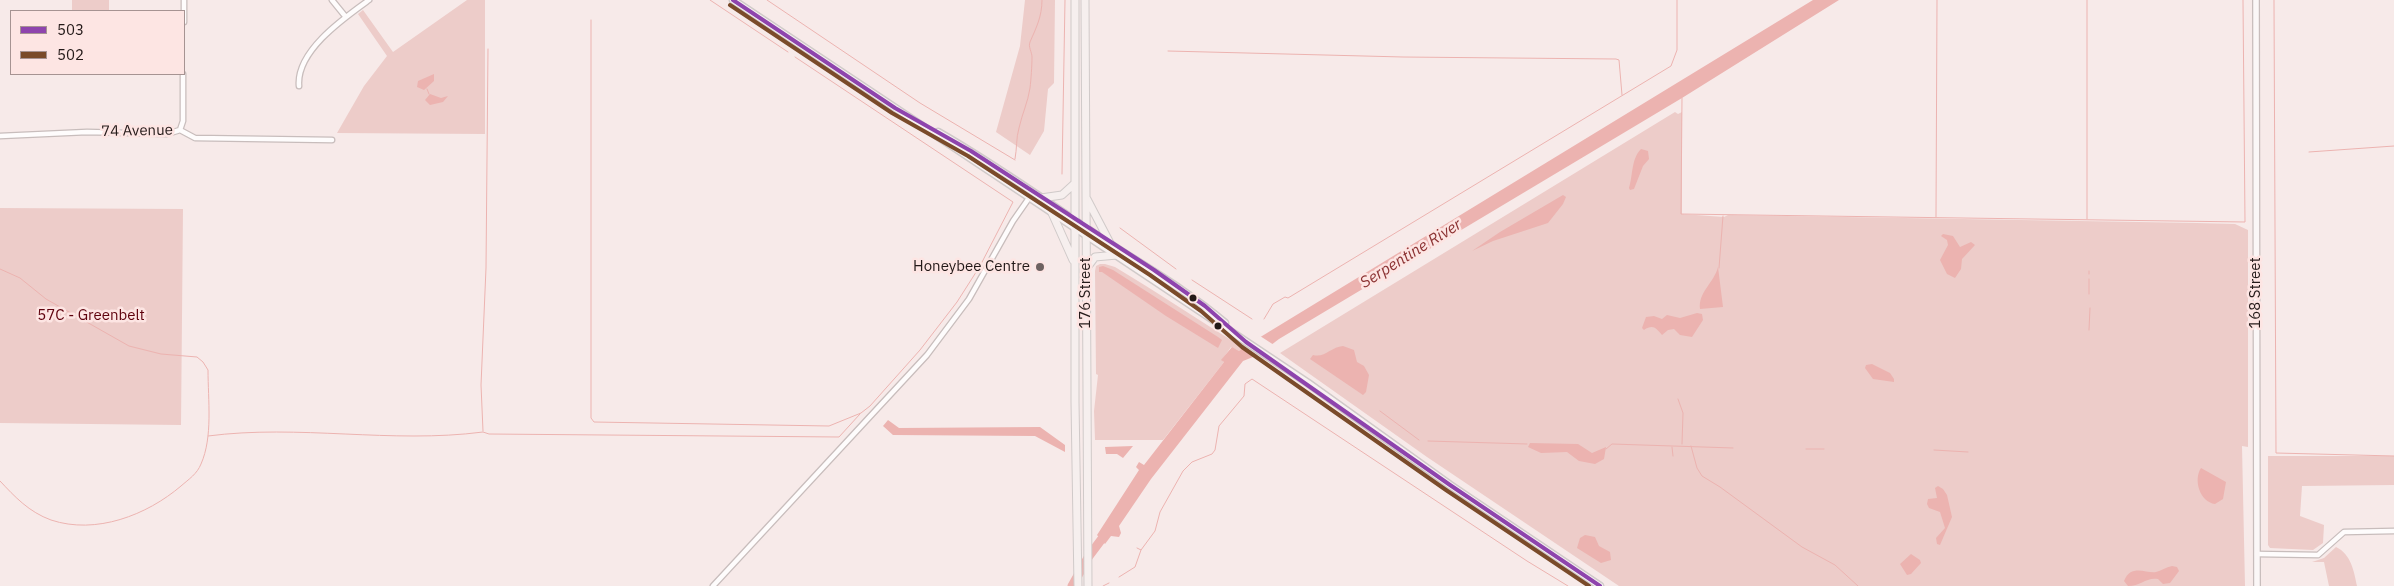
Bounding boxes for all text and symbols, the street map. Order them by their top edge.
legend [10,10,185,75]
text: 503 [57,20,84,39]
text: 502 [57,45,84,64]
street label: 74 Avenue [101,121,173,141]
water label: Serpentine River [1357,215,1465,293]
street label: 176 Street [1077,257,1095,329]
street label: 168 Street [2247,257,2265,329]
place label: Honeybee Centre [913,258,1030,276]
marker: Honeybee Centre [1034,261,1046,273]
unlabelled marker [1188,293,1198,303]
park label: 57C - Greenbelt [37,307,145,325]
unlabelled marker [1213,321,1223,331]

